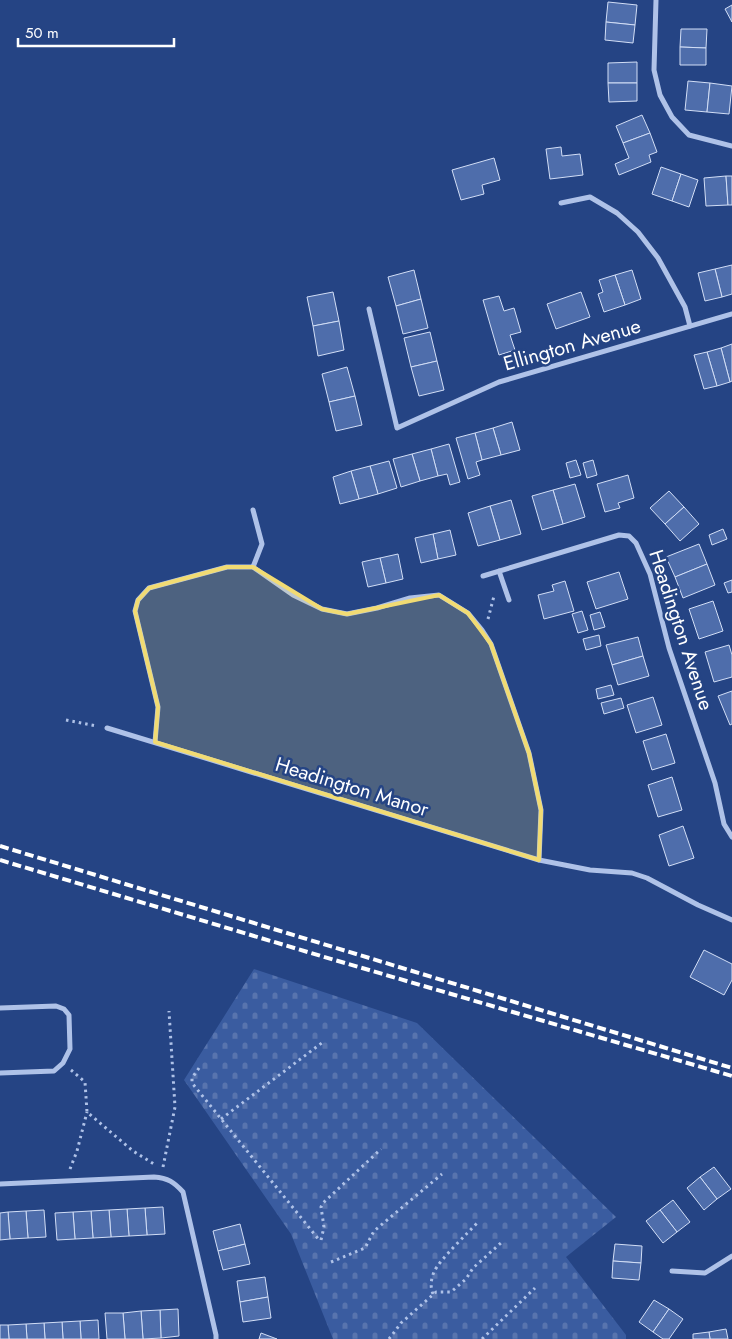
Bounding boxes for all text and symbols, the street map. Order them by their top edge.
scale bar [18,15,174,47]
text: 50 m [25,22,59,44]
street label: Ellington Avenue [500,312,644,378]
street label: Headington Avenue [641,546,721,714]
street label: Headington Manor [272,750,432,824]

